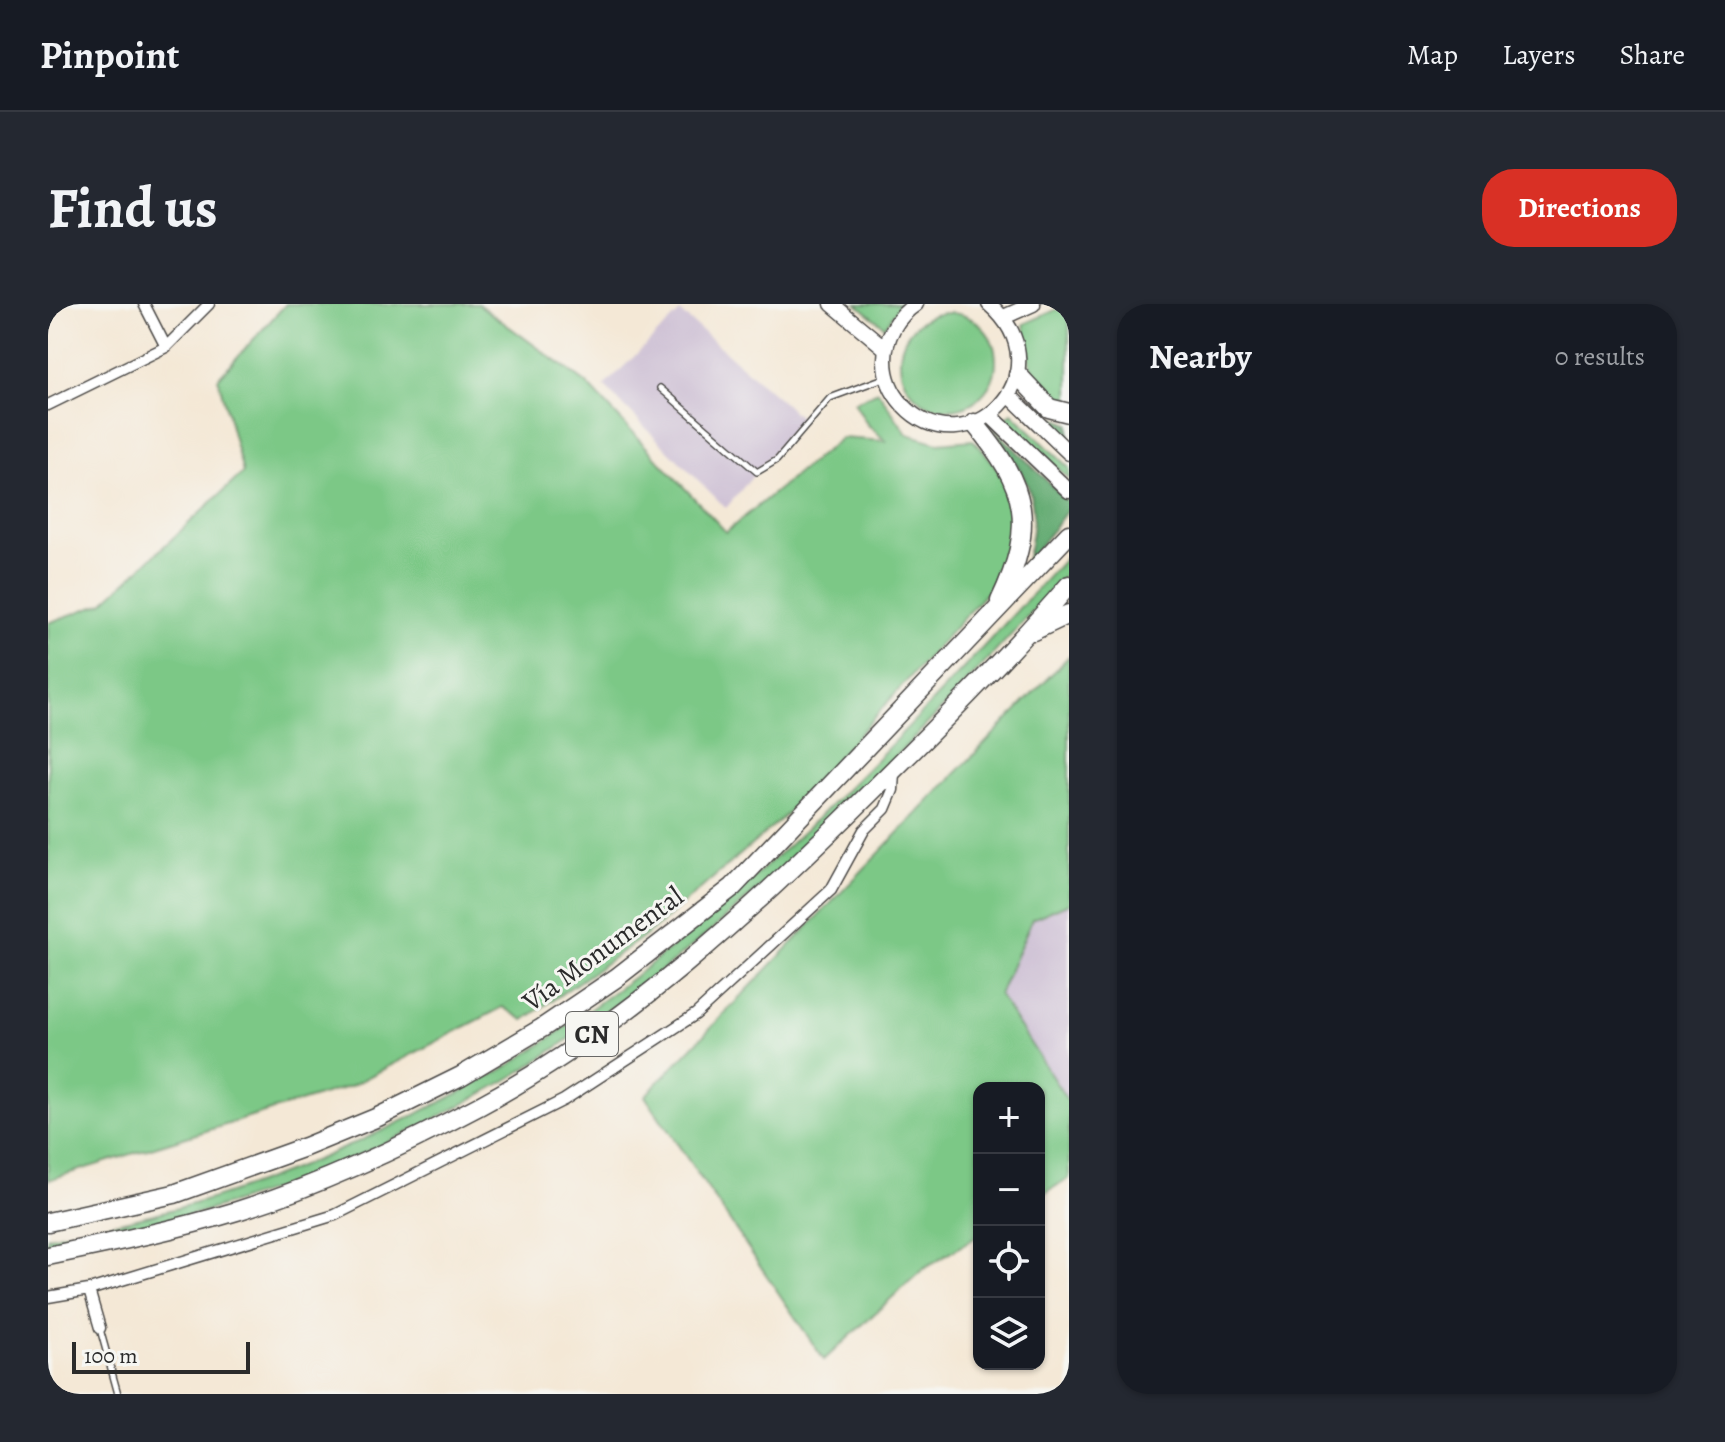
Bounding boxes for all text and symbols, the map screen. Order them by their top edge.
text: Pinpoint [40,29,179,81]
text: Map [1407,36,1458,74]
text: Layers [1502,36,1575,74]
text: Share [1619,36,1685,74]
button: Directions [1482,169,1677,247]
text: Find us [48,170,218,246]
text: Nearby [1149,333,1252,380]
text: 0 results [1555,339,1645,374]
street label: Vía Monumental [514,878,691,1021]
road number: CN [566,1012,618,1056]
map controls [973,1082,1045,1370]
button: + [973,1082,1045,1154]
button: − [973,1154,1045,1226]
button: locate [973,1226,1045,1298]
button: layers [973,1298,1045,1370]
scale bar [72,1338,250,1374]
text: 100 m [84,1341,138,1371]

